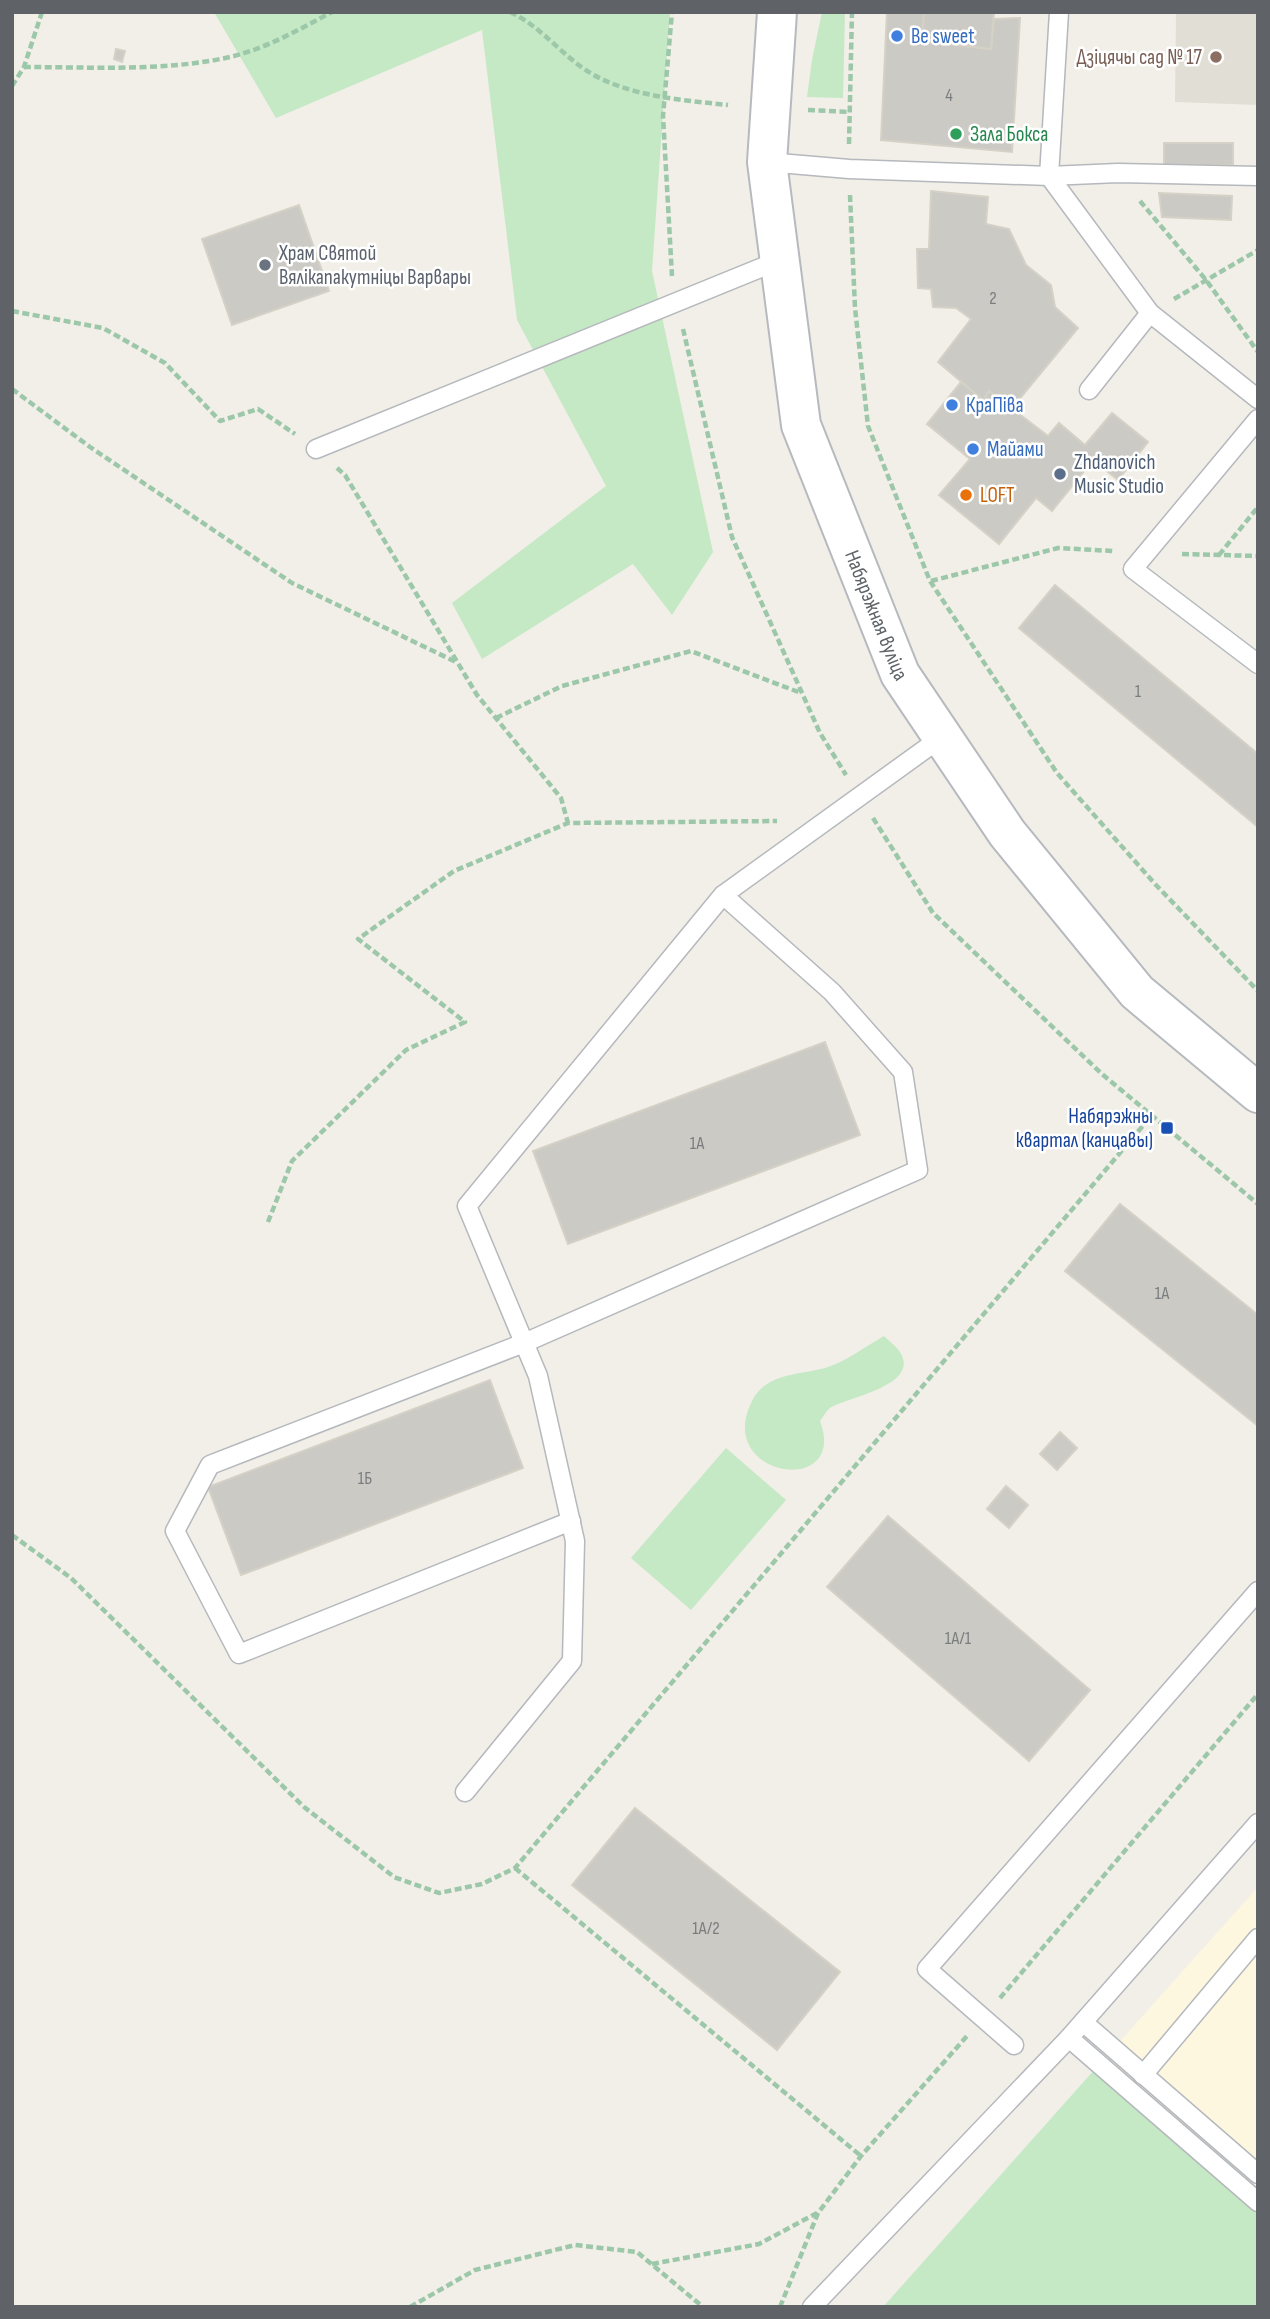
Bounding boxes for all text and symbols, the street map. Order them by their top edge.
place label: Be sweet [911,24,975,49]
marker: Be sweet [889,28,905,44]
place label: Дзіцячы сад № 17 [1076,45,1203,70]
marker: Дзіцячы сад № 17 [1208,49,1224,65]
house number: 4 [945,85,953,106]
place label: Зала Бокса [970,122,1048,147]
marker: Зала Бокса [948,126,964,142]
place label: Храм Святой Вялікапакутніцы Варвары [278,241,471,290]
marker: Храм Святой Вялікапакутніцы Варвары [257,257,273,273]
house number: 2 [989,288,997,309]
place label: КраПіва [966,393,1024,418]
marker: КраПіва [944,397,960,413]
place label: Майами [987,437,1043,462]
marker: Майами [965,441,981,457]
place label: Zhdanovich Music Studio [1074,450,1164,499]
marker: Zhdanovich Music Studio [1052,466,1068,482]
place label: LOFT [980,483,1015,508]
marker: LOFT [958,487,974,503]
street label: Набярэжная вуліца [840,547,913,685]
house number: 1 [1135,681,1142,702]
place label: Набярэжны квартал (канцавы) [1016,1104,1153,1153]
marker: Набярэжны квартал (канцавы) [1159,1120,1175,1136]
house number: 1А [690,1133,704,1154]
house number: 1А [1155,1283,1169,1304]
house number: 1Б [358,1468,372,1489]
house number: 1А/1 [945,1628,972,1649]
house number: 1А/2 [692,1918,720,1939]

